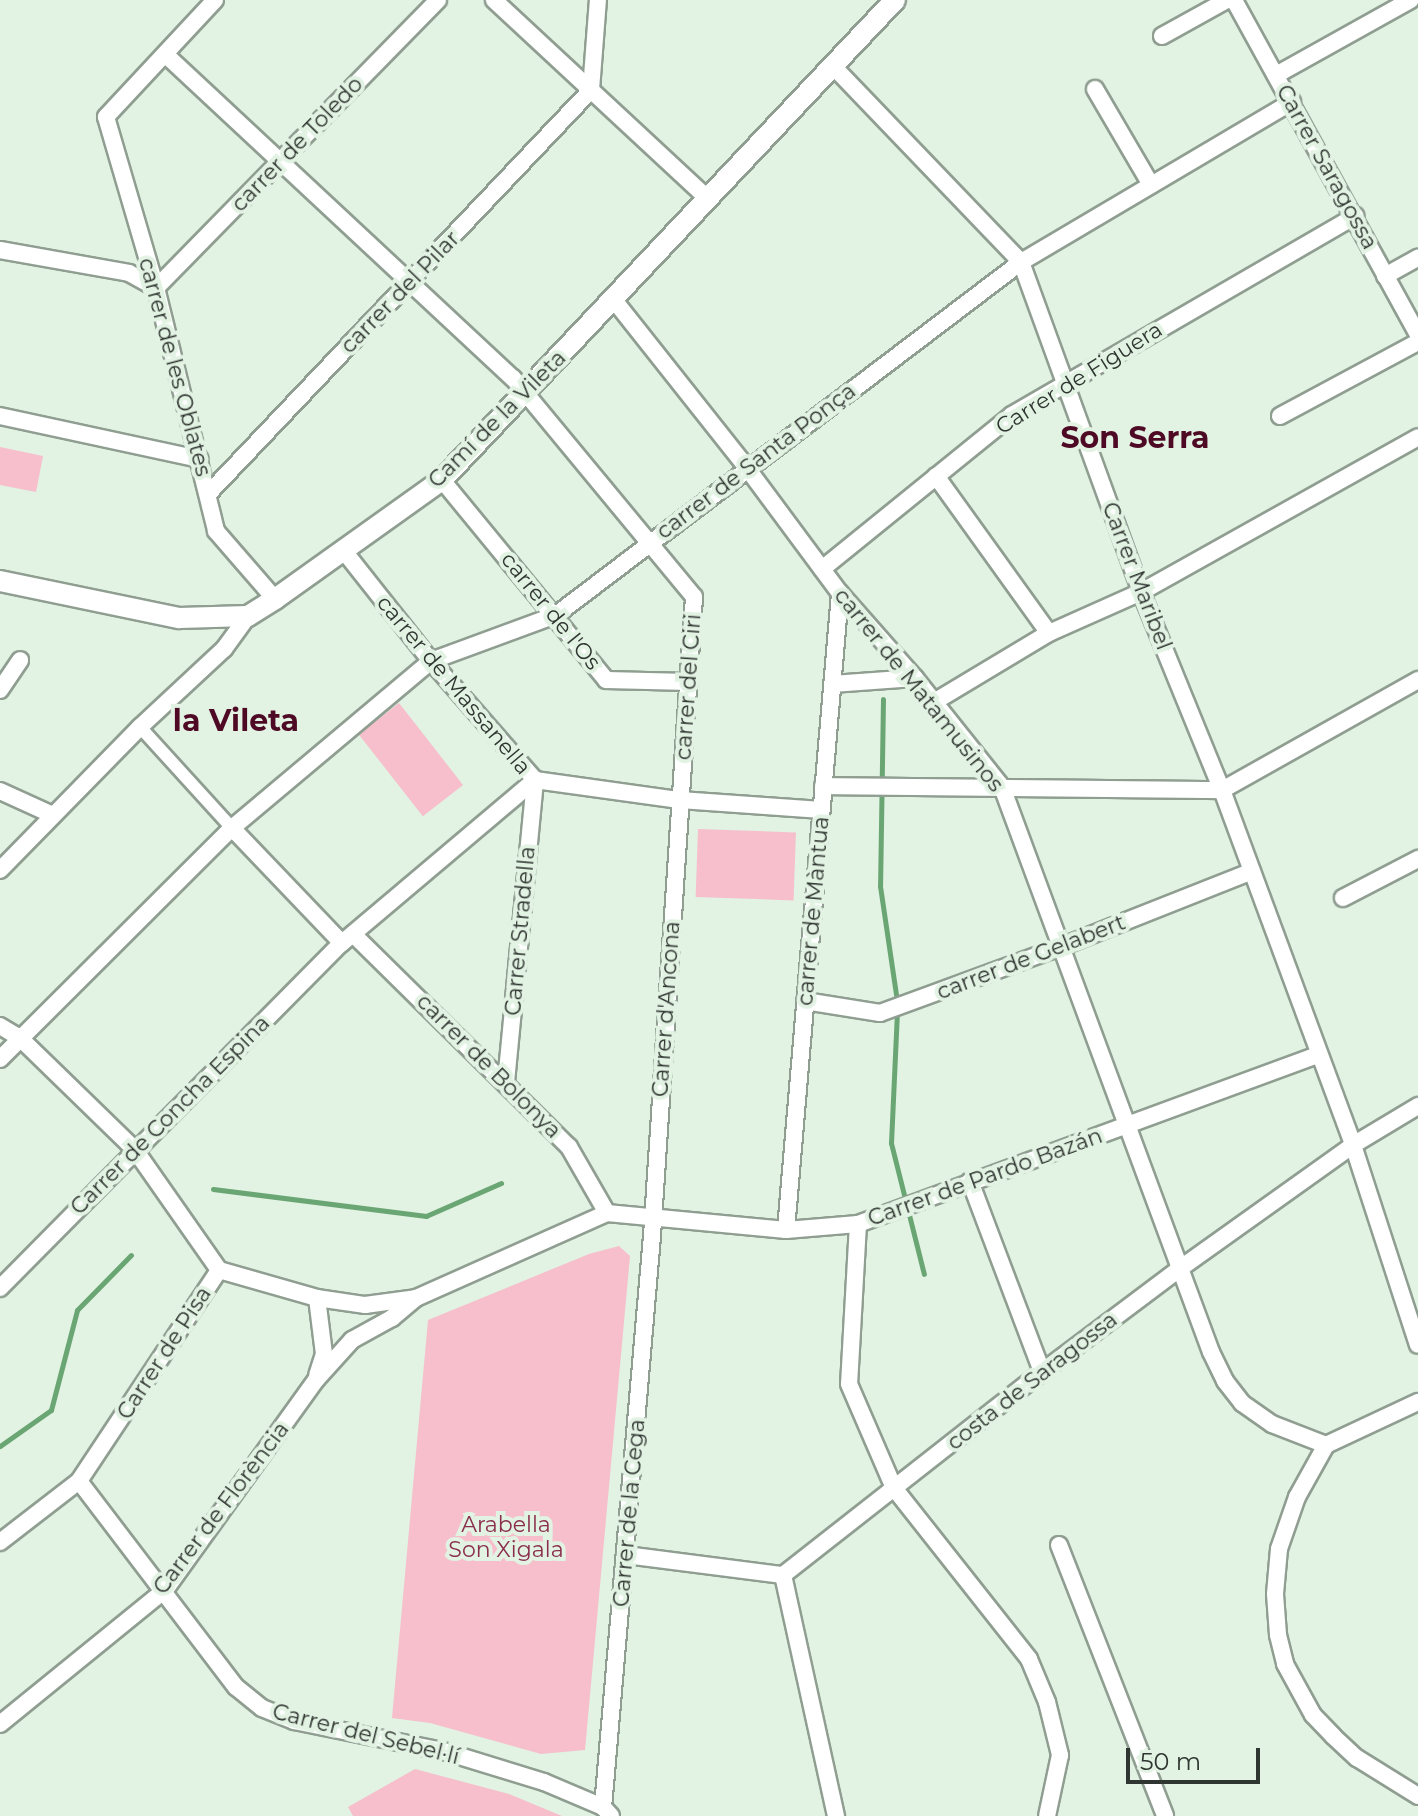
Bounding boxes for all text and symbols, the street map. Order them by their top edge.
street label: carrer de Toledo [226,71,368,217]
street label: Carrer Saragossa [1271,80,1383,254]
street label: carrer del Pilar [335,225,465,359]
street label: carrer de les Oblates [133,255,217,479]
street label: Carrer de Figuera [991,316,1167,440]
street label: Camí de la Vileta [423,345,571,493]
street label: carrer de Santa Ponça [651,377,861,545]
district label: Son Serra [1060,420,1210,456]
street label: Carrer Maribel [1097,498,1177,654]
street label: carrer de l'Os [496,547,606,675]
street label: carrer de Matamusinos [829,583,1009,797]
street label: carrer de Massanella [371,590,537,780]
street label: carrer del Ciri [670,613,706,761]
district label: la Vileta [173,703,299,739]
street label: carrer de Màntua [792,815,834,1007]
street label: Carrer Stradella [499,845,541,1017]
street label: carrer de Gelabert [933,909,1129,1005]
street label: Carrer d'Ancona [647,920,685,1098]
street label: carrer de Bolonya [411,988,567,1144]
street label: Carrer de Concha Espina [65,1010,275,1220]
street label: Carrer de Pardo Bazán [864,1122,1106,1232]
street label: Carrer de Pisa [111,1282,217,1424]
street label: costa de Saragossa [942,1306,1122,1456]
street label: Carrer de Florència [148,1417,294,1599]
street label: Carrer de la Cega [608,1418,650,1608]
park label: Arabella Son Xigala [448,1511,564,1562]
street label: Carrer del Sebel·lí [270,1698,462,1770]
scale bar [1130,1732,1264,1782]
text: 50 m [1140,1747,1201,1776]

